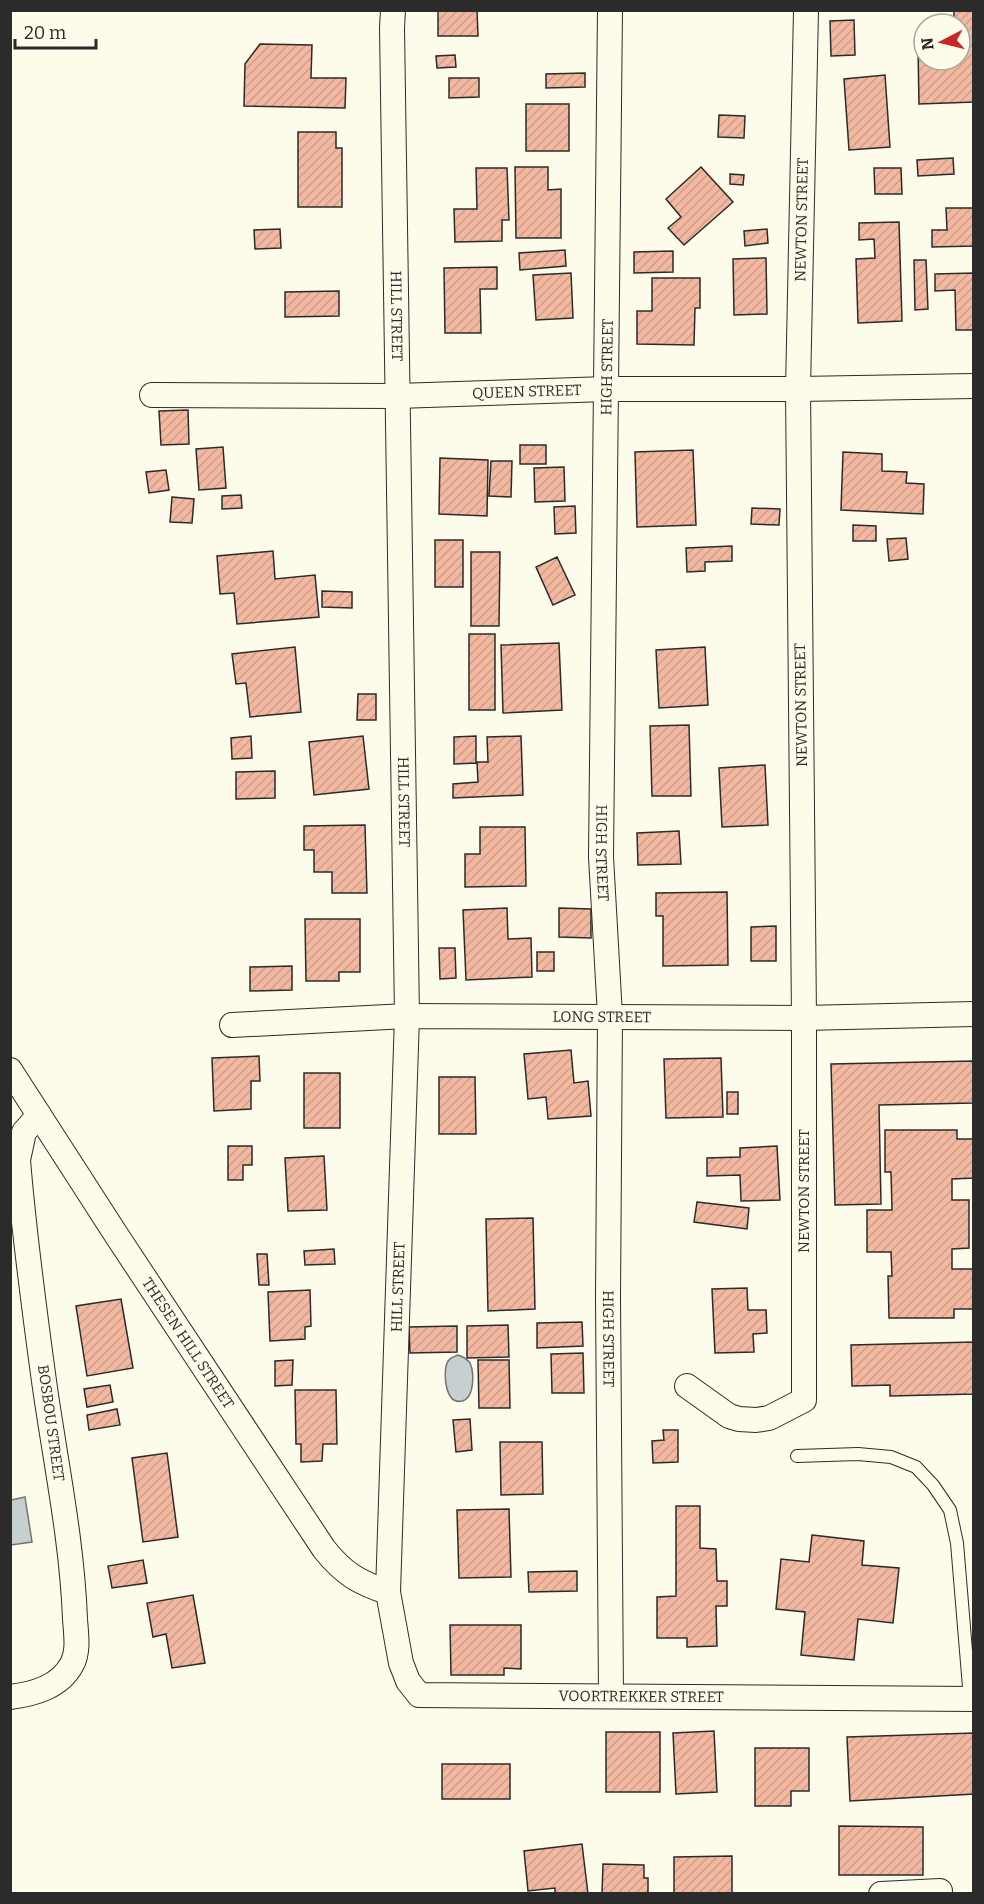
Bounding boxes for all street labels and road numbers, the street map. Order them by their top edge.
street label: NEWTON STREET [791,157,812,282]
street label: HILL STREET [387,271,406,362]
street label: HIGH STREET [597,318,617,416]
street label: QUEEN STREET [472,381,582,402]
street label: NEWTON STREET [791,643,811,767]
street label: HILL STREET [394,757,413,847]
street label: HIGH STREET [592,804,613,902]
street label: LONG STREET [552,1008,651,1026]
street label: NEWTON STREET [795,1129,813,1253]
street label: HILL STREET [387,1241,409,1332]
street label: THESEN HILL STREET [138,1274,238,1412]
street label: HIGH STREET [599,1290,618,1387]
street label: BOSBOU STREET [34,1364,68,1483]
street label: VOORTREKKER STREET [558,1687,724,1706]

